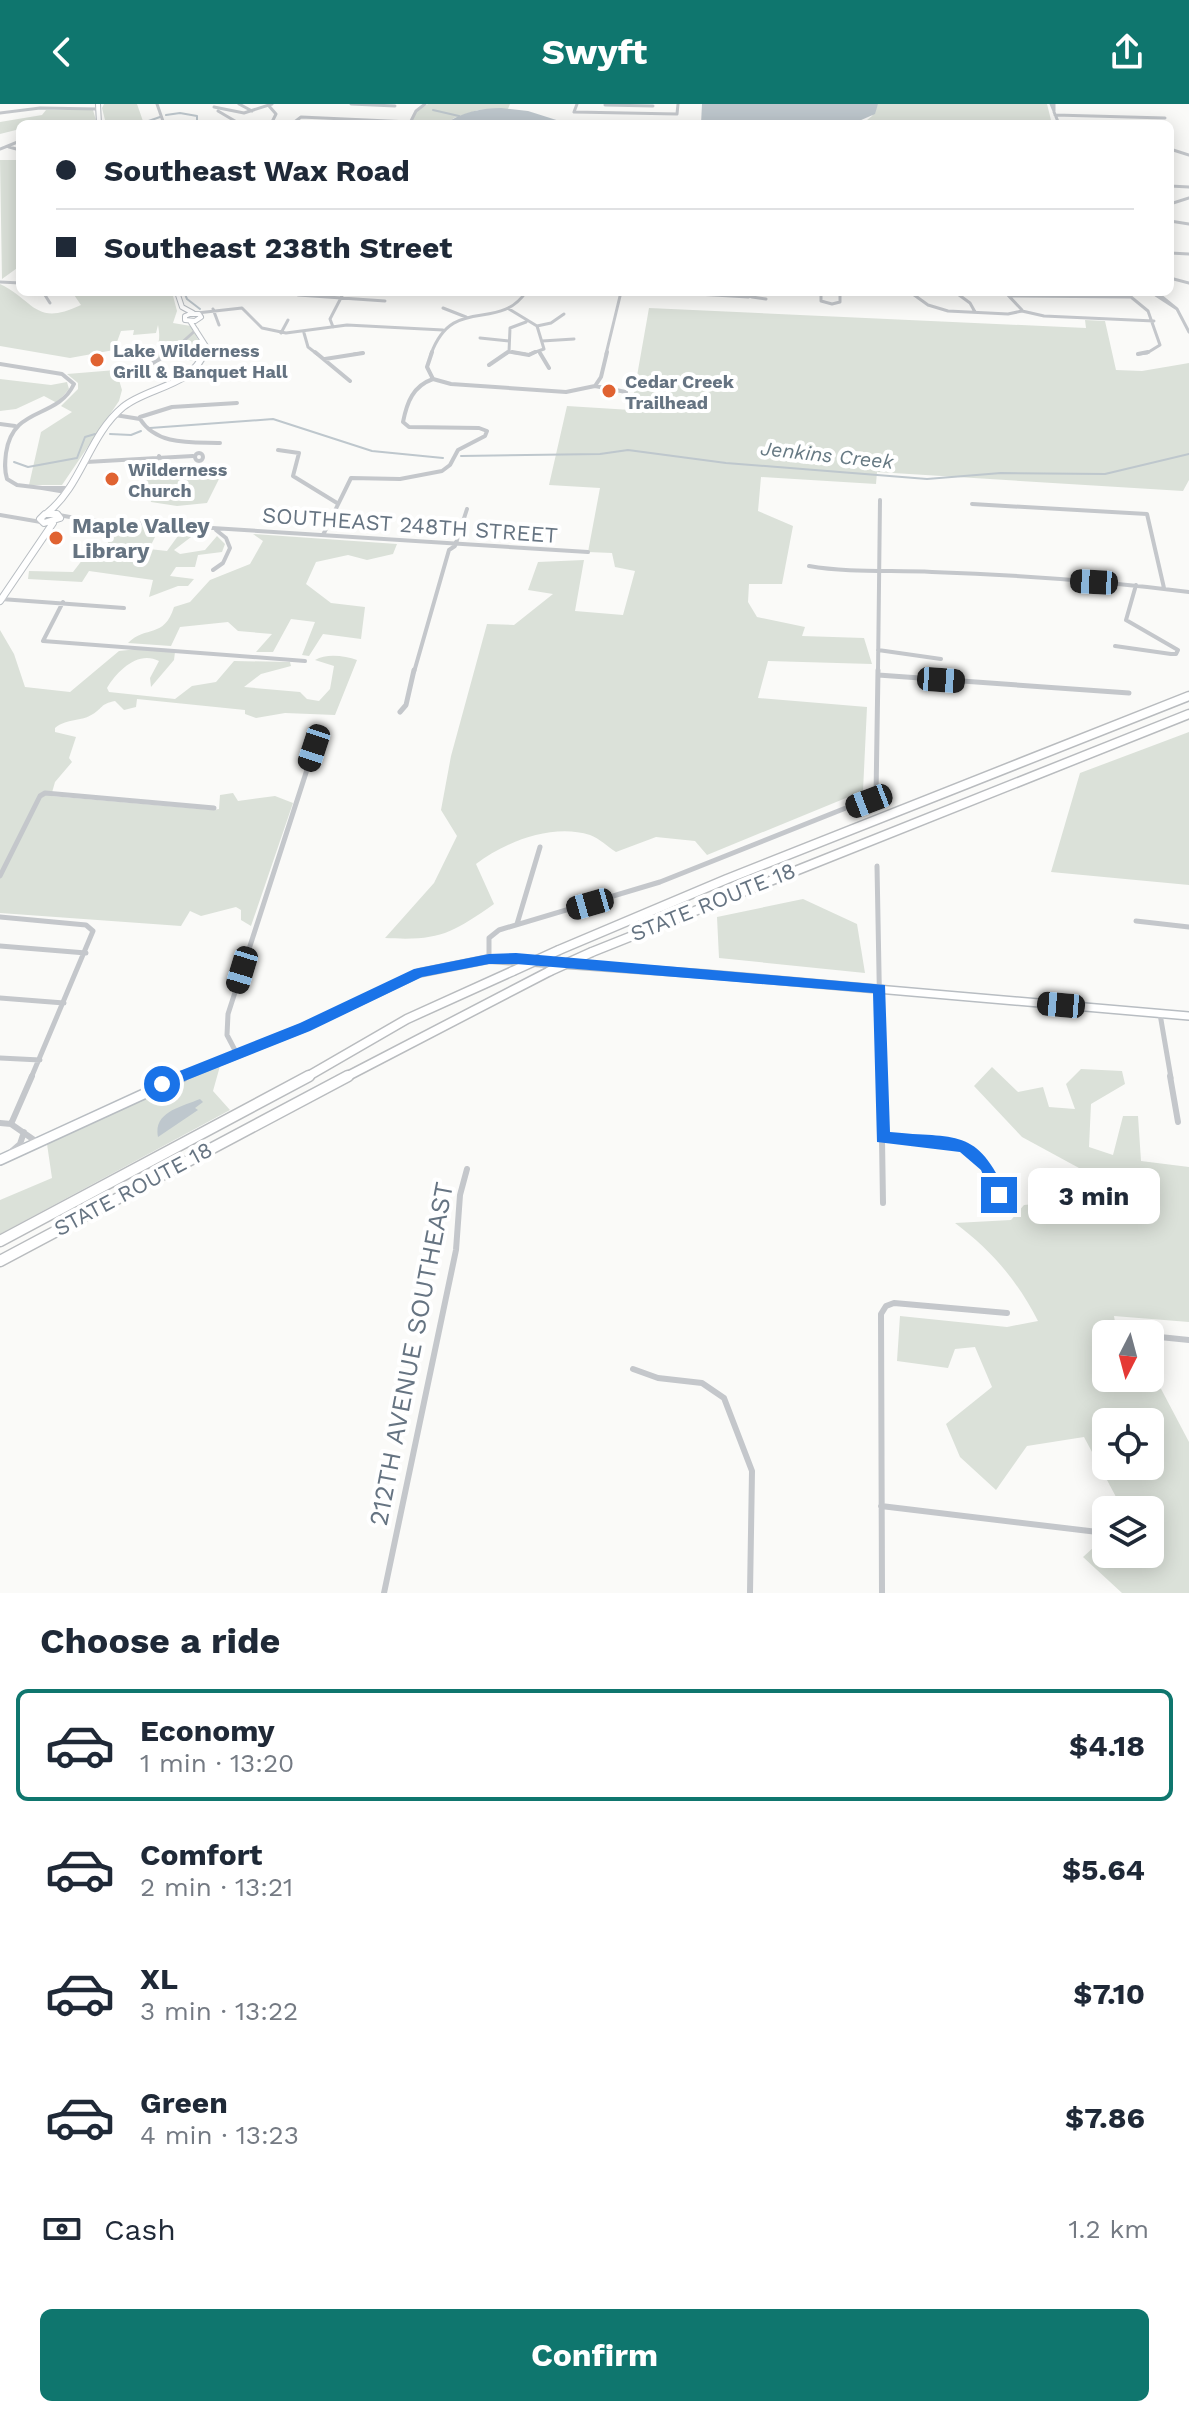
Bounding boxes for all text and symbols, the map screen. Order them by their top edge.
icon: back [40,30,84,74]
icon: share [1105,30,1149,74]
text: Swyft [542,31,647,73]
text: Southeast Wax Road [104,153,410,188]
text: Southeast 238th Street [104,230,452,265]
place label: Lake Wilderness Grill & Banquet Hall [113,340,288,382]
marker: Lake Wilderness Grill & Banquet Hall [88,351,106,369]
place label: Cedar Creek Trailhead [625,371,735,413]
marker: Cedar Creek Trailhead [600,382,618,400]
water label: Jenkins Creek [759,436,896,474]
place label: Wilderness Church [128,459,228,501]
marker: Wilderness Church [103,470,121,488]
street label: SOUTHEAST 248TH STREET [261,502,559,548]
place label: Maple Valley Library [72,513,210,563]
marker: Maple Valley Library [47,529,65,547]
car [1069,569,1119,595]
car [916,666,966,694]
car [295,721,333,775]
car [842,781,896,821]
street label: STATE ROUTE 18 [627,858,799,946]
car [564,886,616,922]
car [224,944,260,996]
car [1036,991,1086,1019]
route start [144,1066,180,1102]
street label: STATE ROUTE 18 [50,1137,216,1241]
callout: 3 min [1027,1167,1159,1223]
route end [981,1177,1017,1213]
street label: 212TH AVENUE SOUTHEAST [363,1180,459,1528]
text: 3 min [1058,1181,1130,1211]
north arrow [1092,1320,1164,1392]
map controls [1092,1320,1164,1568]
button: locate [1092,1408,1164,1480]
button: layers [1092,1496,1164,1568]
text: Choose a ride [40,1620,280,1662]
icon: car [44,1709,116,1781]
text: Economy [140,1713,275,1748]
text: $4.18 [1069,1728,1145,1763]
text: 1 min · 13:20 [140,1748,294,1778]
icon: car [44,1833,116,1905]
text: Comfort [140,1837,262,1872]
text: $5.64 [1062,1852,1145,1887]
text: 2 min · 13:21 [140,1872,293,1902]
icon: car [44,1957,116,2029]
text: XL [140,1961,178,1996]
text: $7.10 [1073,1976,1145,2011]
text: 3 min · 13:22 [140,1996,298,2026]
icon: car [44,2081,116,2153]
text: Green [140,2085,228,2120]
text: $7.86 [1065,2100,1145,2135]
text: 4 min · 13:23 [140,2120,299,2150]
icon: cash [40,2207,84,2251]
text: Cash [104,2212,176,2247]
text: 1.2 km [1068,2214,1149,2244]
button: Confirm [40,2309,1149,2401]

